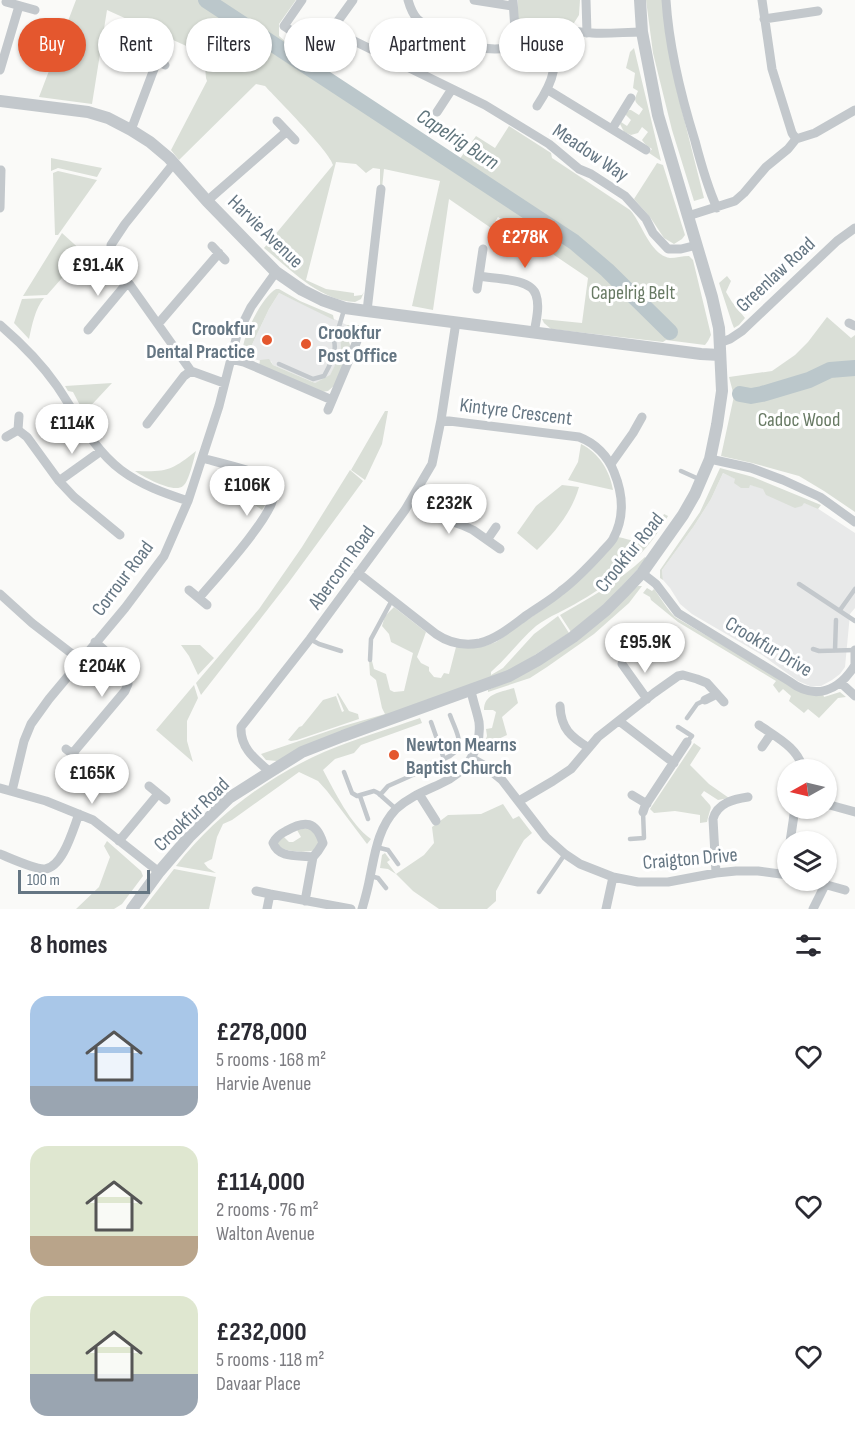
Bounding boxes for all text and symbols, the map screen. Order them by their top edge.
chip: Buy [18,18,86,72]
chip: Rent [98,18,174,72]
chip: Filters [186,18,272,72]
chip: New [284,18,357,72]
chip: Apartment [369,18,487,72]
chip: House [499,18,585,72]
water label: Capelrig Burn [412,104,504,175]
street label: Meadow Way [548,119,633,187]
street label: Harvie Avenue [223,190,308,273]
pin: £278K [483,218,567,269]
text: £278K [502,225,548,249]
street label: Greenlaw Road [731,232,820,317]
pin: £91.4K [49,246,147,297]
text: £91.4K [72,253,124,277]
park label: Capelrig Belt [591,281,675,305]
place label: Crookfur Dental Practice [146,317,255,364]
place label: Crookfur Post Office [318,321,397,368]
marker: Crookfur Dental Practice [260,333,274,347]
marker: Crookfur Post Office [299,337,313,351]
street label: Kintyre Crescent [458,393,573,431]
pin: £114K [30,404,114,455]
park label: Cadoc Wood [758,408,840,432]
text: £114K [49,411,95,435]
pin: £106K [205,466,289,517]
text: £106K [224,473,270,497]
pin: £232K [407,484,491,535]
text: £232K [426,491,472,515]
street label: Crookfur Road [590,508,669,597]
street label: Abercorn Road [303,521,380,615]
street label: Corrour Road [87,536,159,621]
street label: Crookfur Drive [721,612,816,682]
pin: £95.9K [596,623,694,674]
text: £95.9K [619,630,671,654]
pin: £204K [60,647,144,698]
text: £204K [78,654,126,678]
place label: Newton Mearns Baptist Church [406,733,517,780]
marker: Newton Mearns Baptist Church [387,748,401,762]
pin: £165K [50,754,134,805]
north arrow [777,759,837,819]
map controls [777,759,837,891]
text: £165K [69,761,115,785]
street label: Crookfur Road [149,773,234,857]
button: layers [777,831,837,891]
street label: Craigton Drive [642,843,739,875]
scale bar [18,867,150,894]
text: 100 m [27,871,60,890]
icon: filters [792,929,825,962]
text: 8 homes [30,930,108,961]
text: £278,000 [216,1017,307,1048]
icon: home [78,1020,150,1092]
icon: heart [792,1040,825,1073]
text: 5 rooms · 168 m² [216,1048,326,1072]
text: Harvie Avenue [216,1072,311,1096]
text: £114,000 [216,1167,305,1198]
icon: home [78,1170,150,1242]
icon: heart [792,1190,825,1223]
text: 2 rooms · 76 m² [216,1198,319,1222]
text: Walton Avenue [216,1222,315,1246]
text: £232,000 [216,1317,307,1348]
icon: home [78,1320,150,1392]
icon: heart [792,1340,825,1373]
text: 5 rooms · 118 m² [216,1348,325,1372]
text: Davaar Place [216,1372,301,1396]

